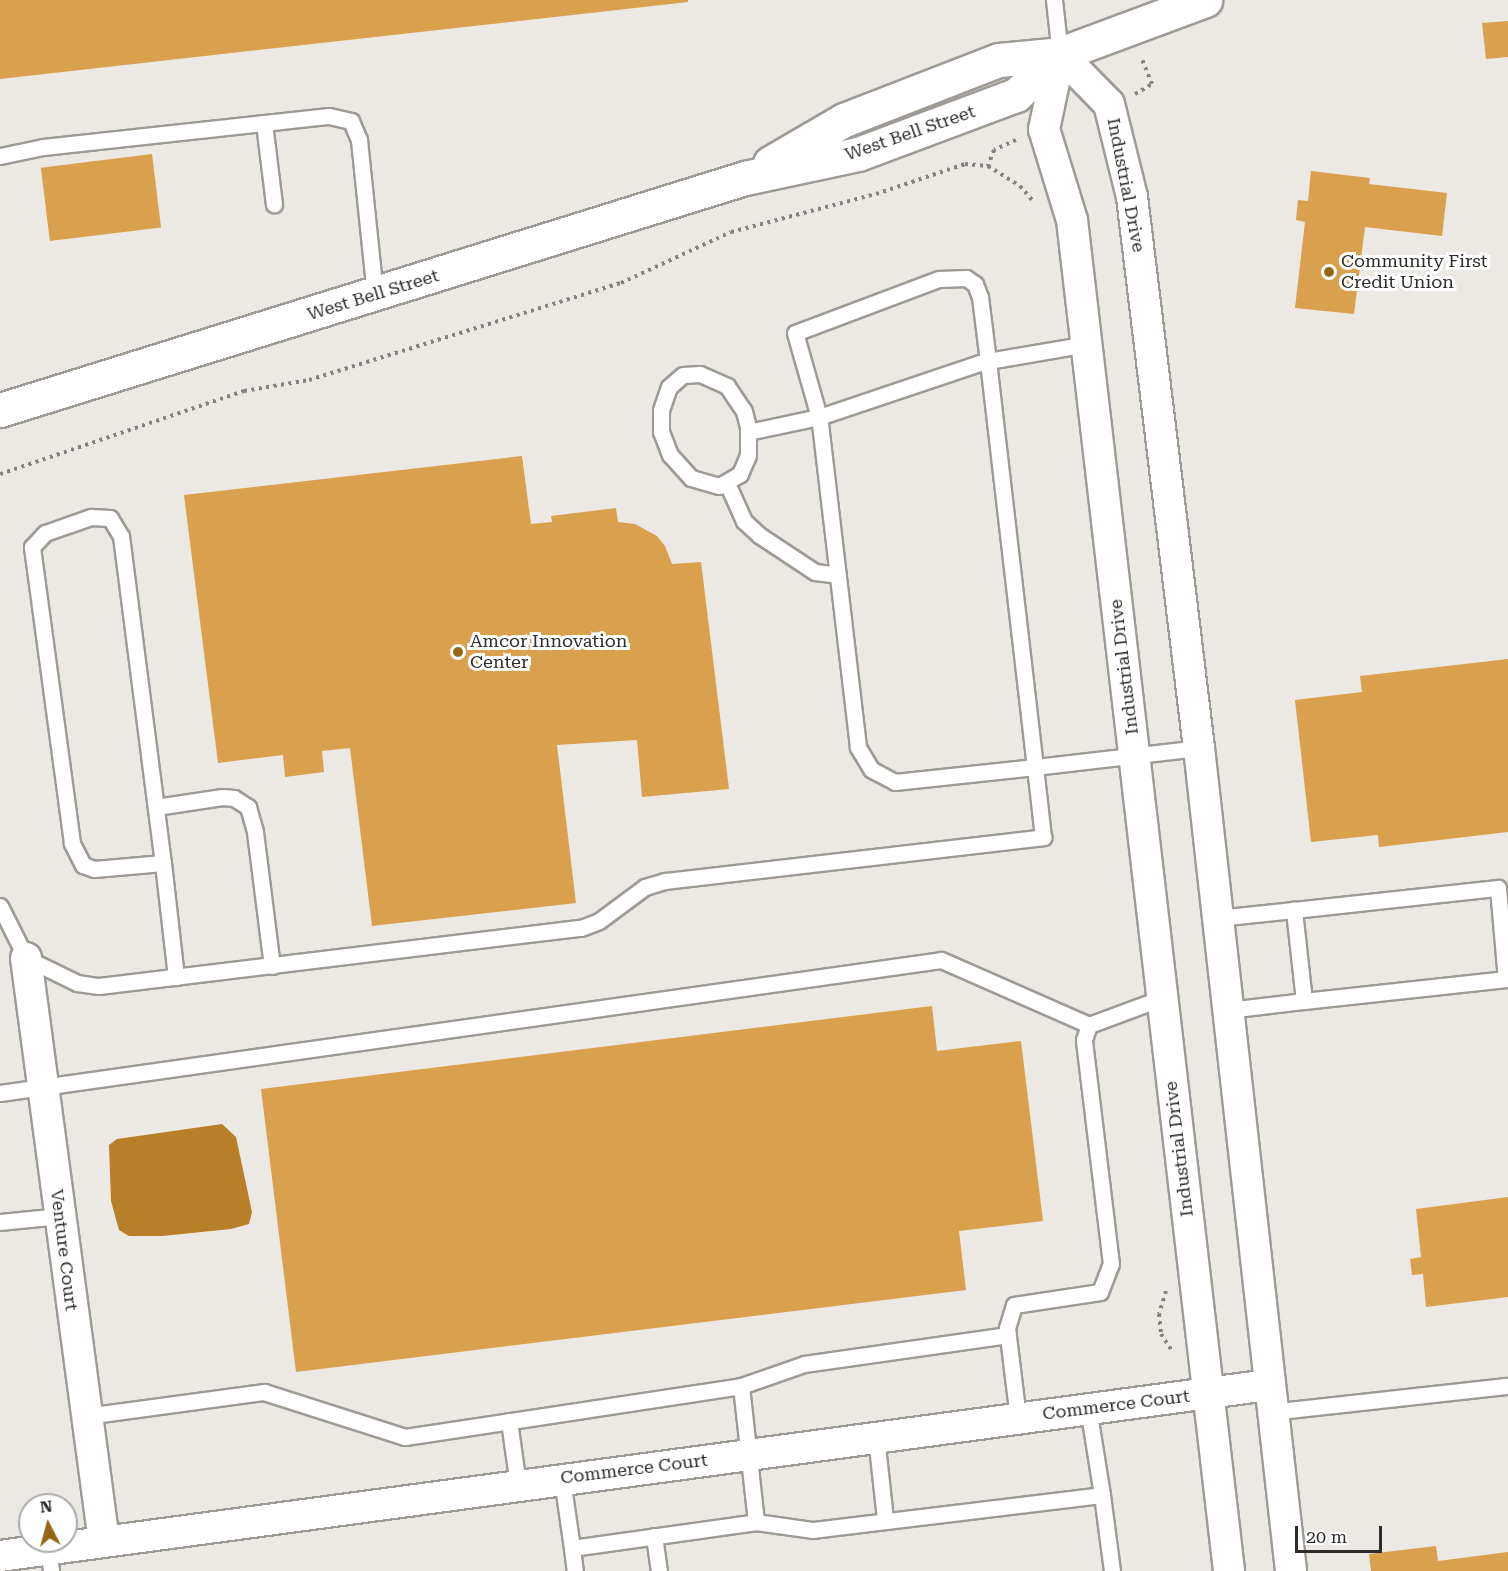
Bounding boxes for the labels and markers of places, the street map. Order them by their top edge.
place label: Community First Credit Union [1341,251,1488,294]
marker: Community First Credit Union [1322,265,1336,279]
place label: Amcor Innovation Center [470,631,627,674]
marker: Amcor Innovation Center [451,645,465,659]

